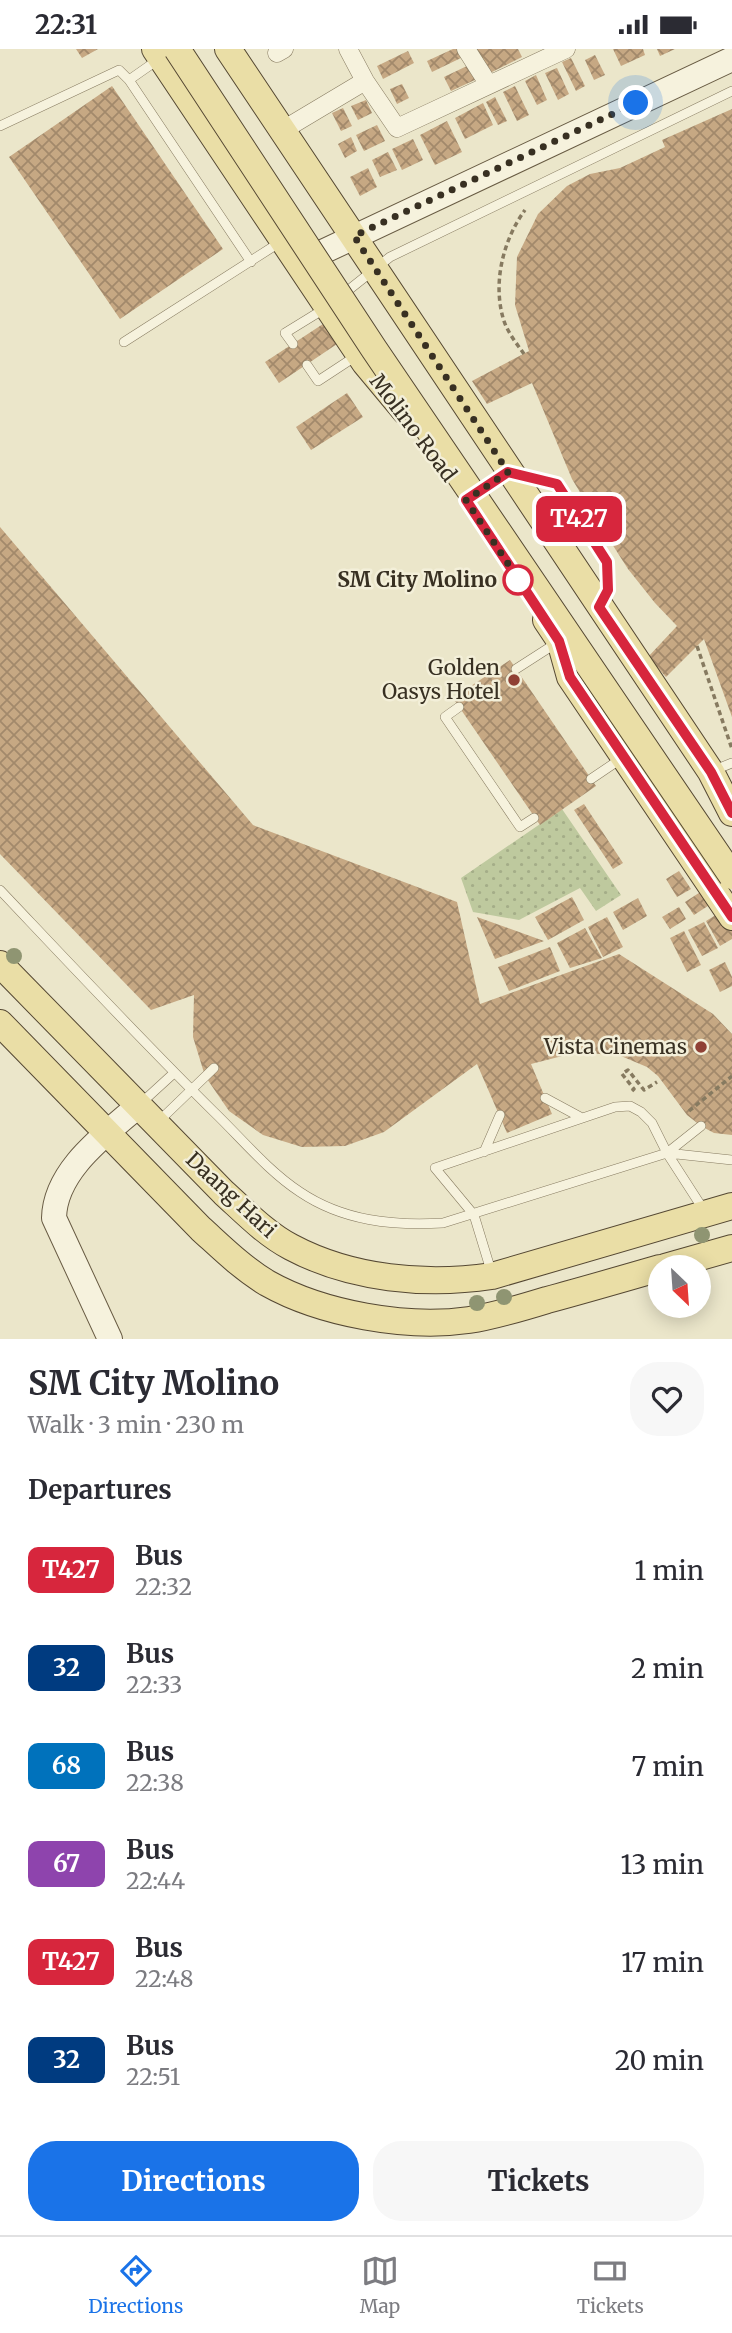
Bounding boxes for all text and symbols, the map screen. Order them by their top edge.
text: 22:31 [35,8,97,41]
your location [618,85,653,120]
street label: Molino Road [364,368,463,487]
line badge: T427 [530,496,628,542]
text: T427 [550,503,608,534]
marker: SM City Molino [503,565,533,595]
place label: SM City Molino [337,566,497,593]
place label: Golden Oasys Hotel [382,654,500,705]
marker: Golden Oasys Hotel [506,672,522,688]
place label: Vista Cinemas [543,1033,687,1060]
marker: Vista Cinemas [693,1039,709,1055]
street label: Daang Hari [180,1146,282,1244]
north arrow [648,1255,710,1318]
map controls [648,1255,711,1318]
button: heart [630,1362,704,1436]
text: SM City Molino [28,1363,279,1404]
text: Walk · 3 min · 230 m [28,1410,244,1439]
text: Departures [28,1473,172,1506]
text: Bus [135,1539,183,1572]
text: T427 [42,1554,100,1585]
text: 1 min [635,1554,704,1587]
text: 22:32 [135,1572,192,1601]
text: Bus [126,1637,174,1670]
text: 32 [53,1652,80,1683]
text: 2 min [631,1652,704,1685]
text: 22:33 [126,1670,183,1699]
text: Bus [126,1735,174,1768]
text: 68 [52,1750,81,1781]
text: 7 min [632,1750,704,1783]
text: 22:38 [126,1768,184,1797]
text: Bus [126,1833,174,1866]
text: 67 [53,1848,80,1879]
text: 13 min [620,1848,704,1881]
text: 22:44 [126,1866,185,1895]
text: Bus [135,1931,183,1964]
text: T427 [42,1946,100,1977]
text: 17 min [621,1946,704,1979]
text: 22:48 [135,1964,194,1993]
text: Bus [126,2029,174,2062]
text: 32 [53,2044,80,2075]
text: 20 min [615,2044,704,2077]
text: 22:51 [126,2062,180,2091]
button: Directions [28,2141,359,2221]
button: Tickets [373,2141,704,2221]
tab: Directions [88,2252,183,2318]
tab: Map [360,2252,400,2318]
tab: Tickets [577,2252,644,2318]

